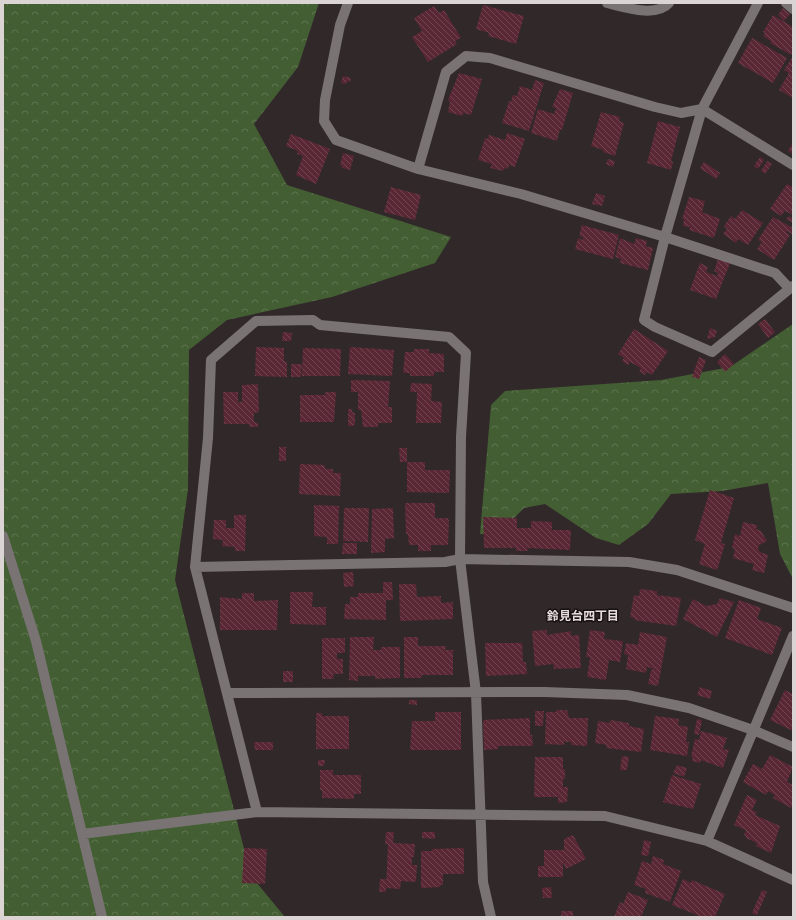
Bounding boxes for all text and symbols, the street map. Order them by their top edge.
district label: 鈴見台四丁目 [546,608,619,624]

